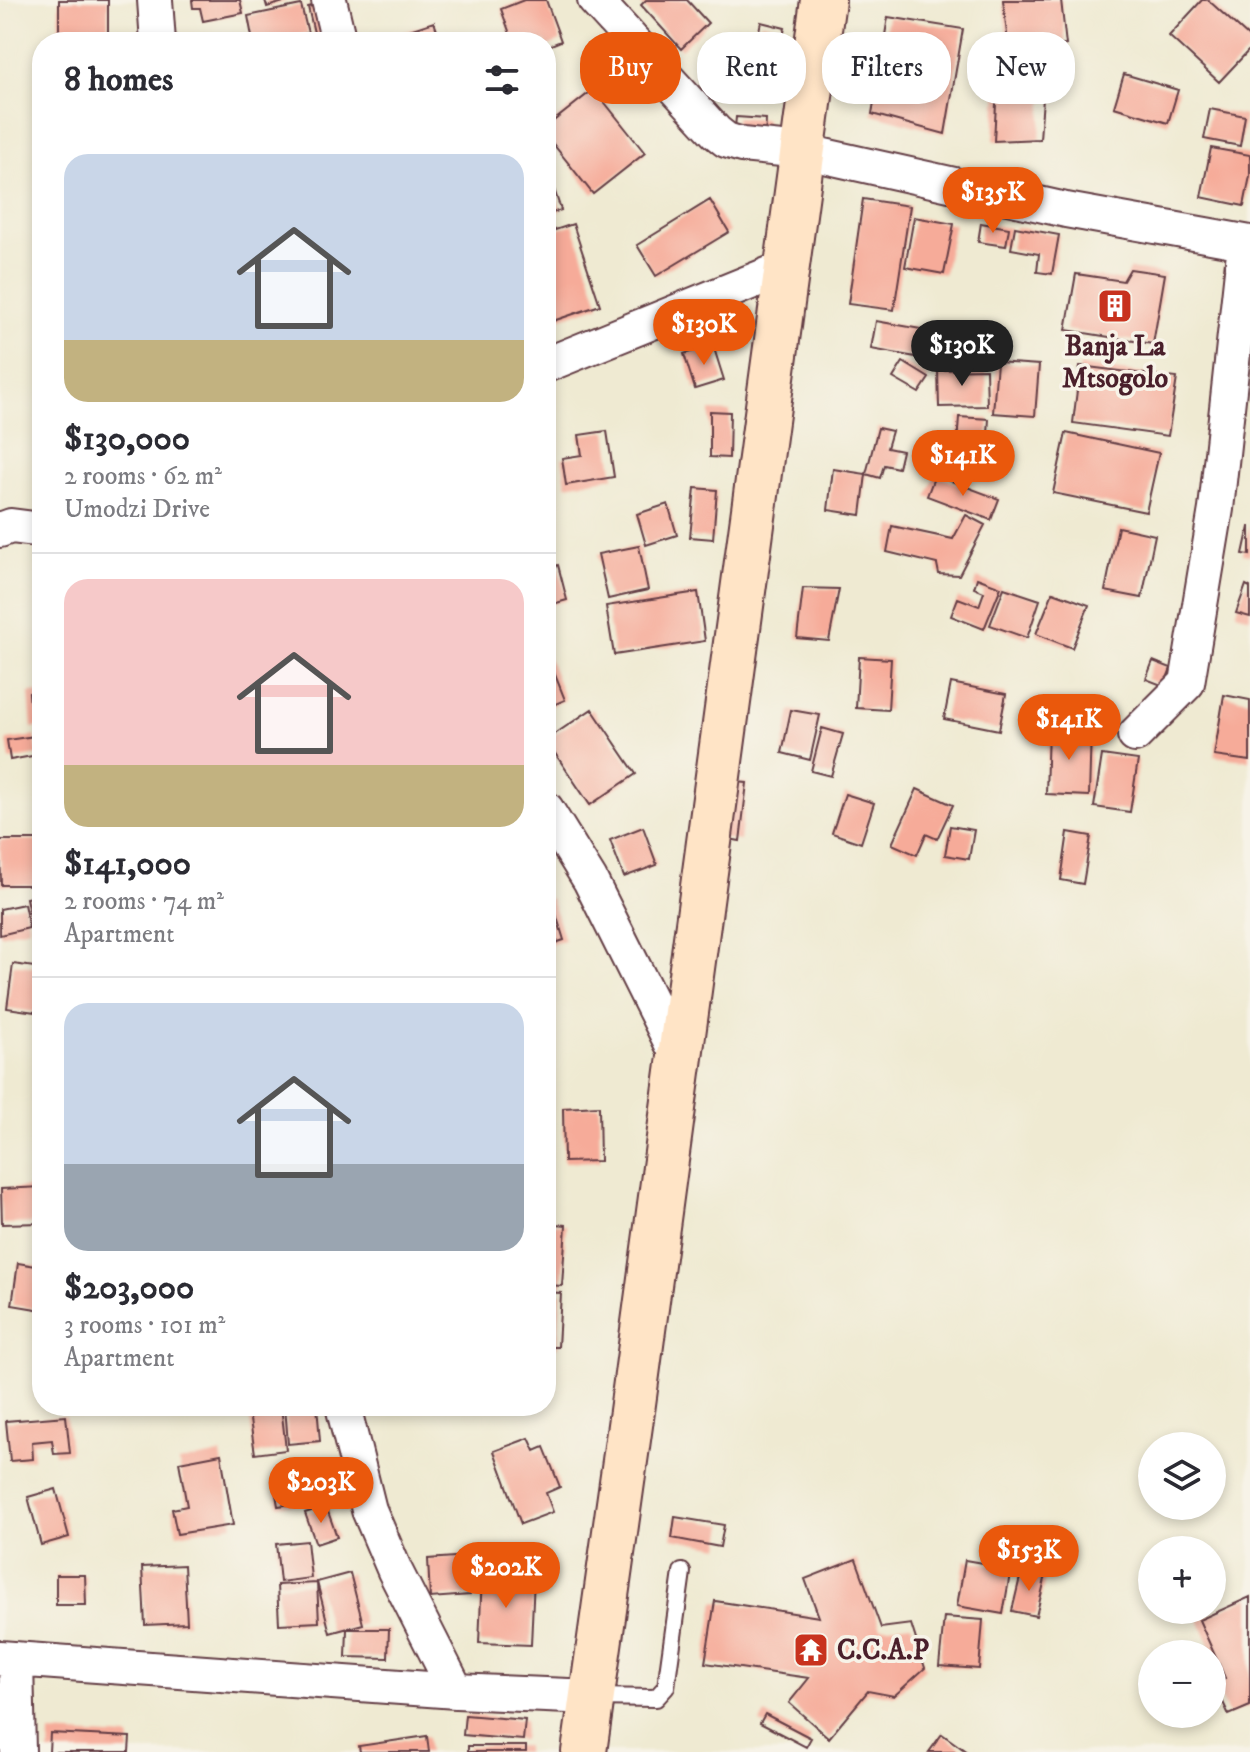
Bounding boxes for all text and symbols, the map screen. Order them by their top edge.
chip: Buy [580,32,681,104]
chip: Rent [697,32,806,104]
chip: Filters [822,32,951,104]
chip: New [967,32,1075,104]
icon: filters [480,58,524,102]
text: 8 homes [64,59,173,101]
pin: $135K [937,167,1049,235]
text: $135K [961,176,1025,209]
icon: home [222,206,366,350]
building icon: Banja La Mtsogolo [1096,287,1134,325]
pin: $130K [648,299,760,367]
text: $130K [671,308,737,341]
pin: $130K [906,320,1018,388]
text: $130K [929,329,995,362]
place label: Banja La Mtsogolo [1062,329,1168,396]
text: $130,000 [64,418,190,460]
pin: $141K [907,430,1019,498]
text: $141K [930,439,996,472]
text: 2 rooms · 62 m² [64,460,222,493]
text: Umodzi Drive [64,493,210,526]
icon: home [222,631,366,775]
pin: $141K [1013,694,1125,762]
text: $141K [1036,703,1102,736]
text: $141,000 [64,843,191,885]
text: 2 rooms · 74 m² [64,885,224,918]
text: Apartment [64,918,175,951]
icon: home [222,1055,366,1199]
text: $203,000 [64,1267,194,1309]
text: 3 rooms · 101 m² [64,1309,225,1342]
text: Apartment [64,1342,175,1375]
map controls [1138,1432,1226,1728]
button: layers [1138,1432,1226,1520]
pin: $203K [265,1457,377,1525]
text: $203K [287,1466,355,1499]
pin: $153K [973,1525,1085,1593]
text: $153K [997,1534,1061,1567]
button: + [1138,1536,1226,1624]
pin: $202K [450,1542,562,1610]
text: $202K [470,1551,542,1584]
temple icon: C.C.A.P [792,1631,830,1669]
place label: C.C.A.P [837,1633,930,1668]
button: − [1138,1640,1226,1728]

